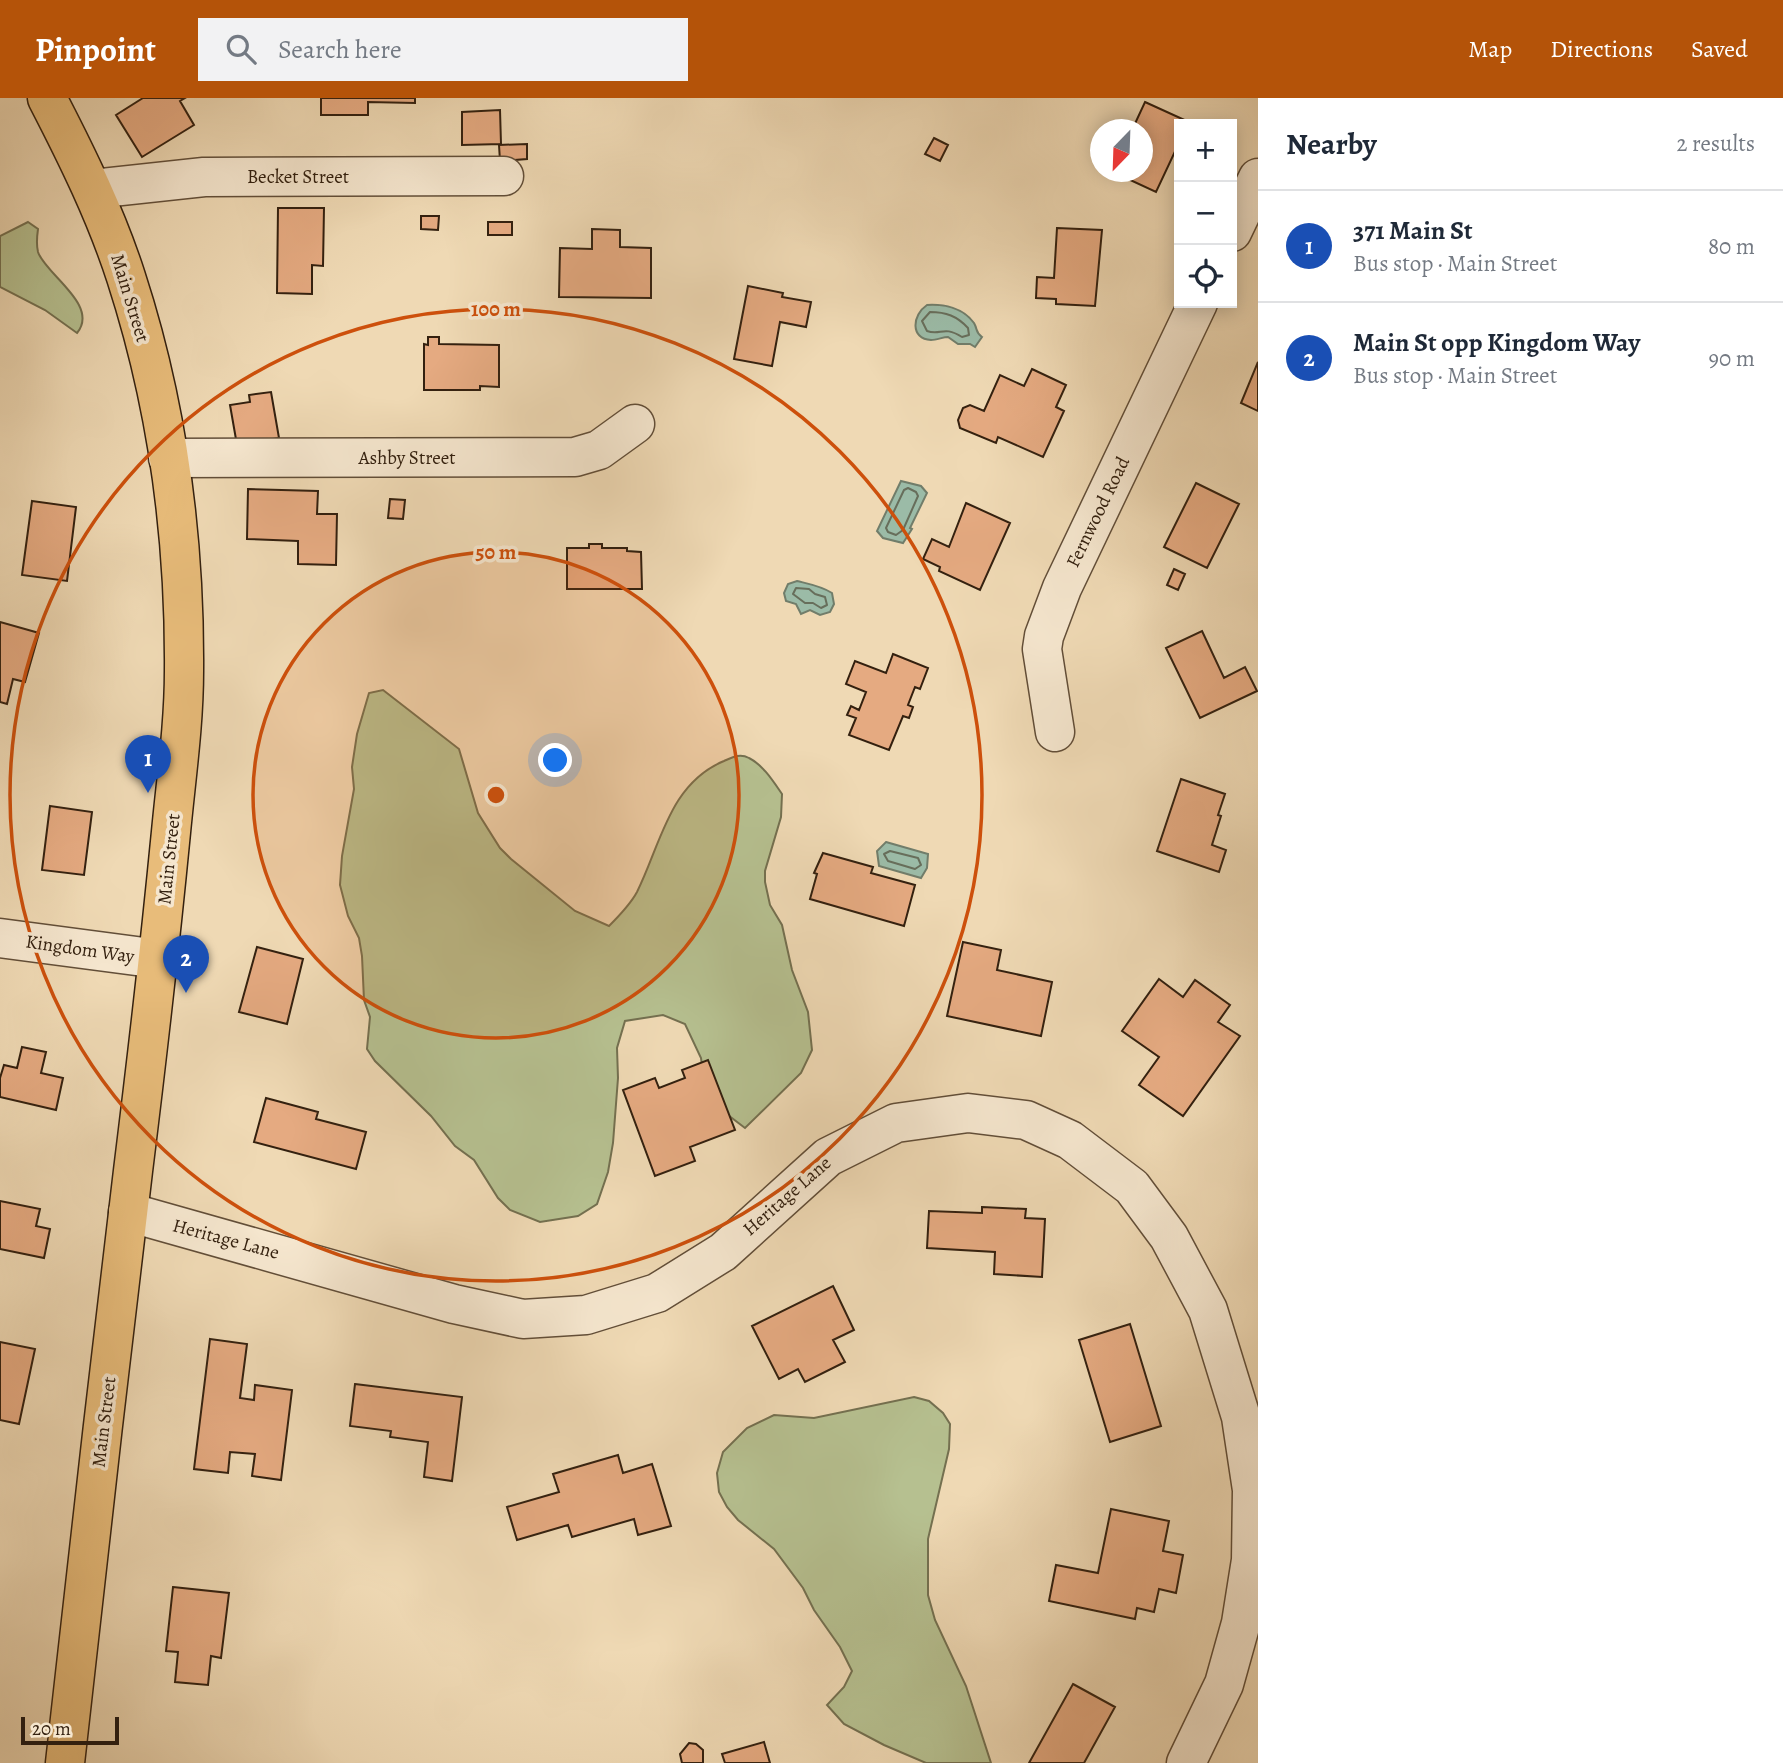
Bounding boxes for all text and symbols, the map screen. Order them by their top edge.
search box [198,18,688,81]
text: Pinpoint [35,27,156,72]
icon: search [222,30,260,68]
text: Search here [278,32,402,67]
text: Map [1468,33,1512,65]
text: Directions [1550,33,1653,65]
text: Saved [1691,33,1748,65]
north arrow [1090,119,1153,182]
map controls [1174,119,1237,308]
button: + [1174,119,1237,182]
text: Nearby [1286,124,1377,164]
text: 2 results [1677,128,1755,159]
street label: Becket Street [247,164,349,190]
button: − [1174,182,1237,245]
text: 371 Main St [1353,213,1473,248]
text: 1 [1305,231,1313,262]
text: 80 m [1708,231,1755,262]
button: locate [1174,245,1237,308]
text: Bus stop · Main Street [1353,248,1557,279]
street label: Main Street [104,251,156,345]
text: 100 m [471,295,521,323]
text: Main St opp Kingdom Way [1353,325,1640,360]
text: 2 [1303,343,1315,374]
text: 90 m [1709,343,1755,374]
text: Bus stop · Main Street [1353,360,1557,391]
street label: Ashby Street [357,445,456,471]
street label: Fernwood Road [1060,452,1136,572]
text: 50 m [476,538,517,566]
pin: 1 [125,735,171,793]
your location [538,743,572,777]
centre of rings [484,783,508,807]
street label: Main Street [151,812,187,906]
street label: Kingdom Way [24,928,137,970]
pin: 2 [163,935,209,993]
street label: Heritage Lane [737,1150,837,1242]
street label: Heritage Lane [170,1212,282,1266]
street label: Main Street [86,1375,122,1469]
scale bar [21,1714,119,1746]
text: 20 m [32,1716,71,1742]

